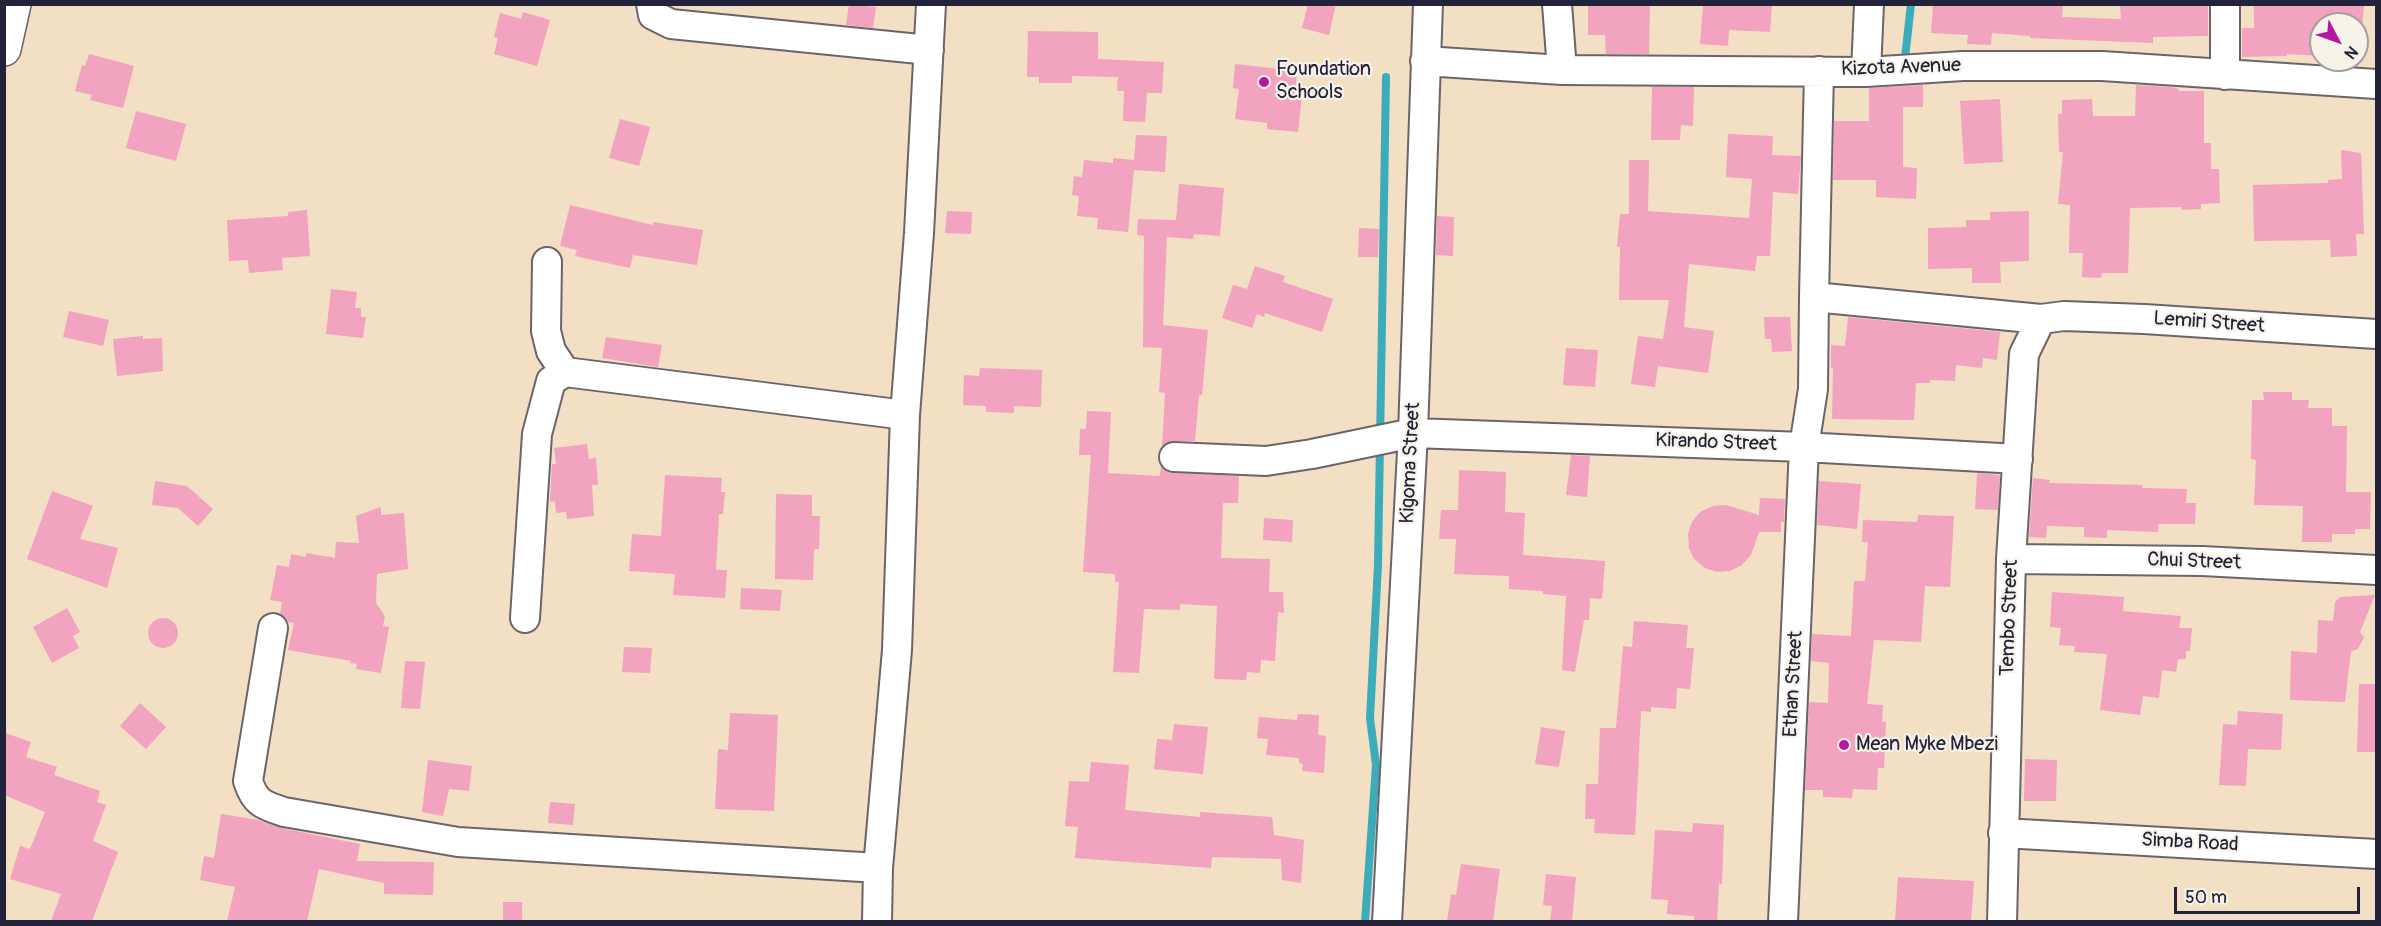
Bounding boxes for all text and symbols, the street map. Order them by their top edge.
north arrow [2309,12,2369,72]
text: N [2340,42,2362,63]
street label: Kizota Avenue [1841,54,1961,82]
place label: Foundation Schools [1276,58,1371,105]
marker: Foundation Schools [1257,75,1271,89]
street label: Lemiri Street [2153,307,2265,339]
street label: Kigoma Street [1396,402,1426,524]
street label: Kirando Street [1655,429,1777,457]
street label: Chui Street [2147,548,2241,576]
street label: Tembo Street [1996,559,2024,677]
street label: Ethan Street [1779,630,1809,738]
place label: Mean Myke Mbezi [1856,733,1998,757]
marker: Mean Myke Mbezi [1837,738,1851,752]
street label: Simba Road [2141,828,2239,858]
scale bar [2177,875,2363,913]
text: 50 m [2185,886,2227,909]

